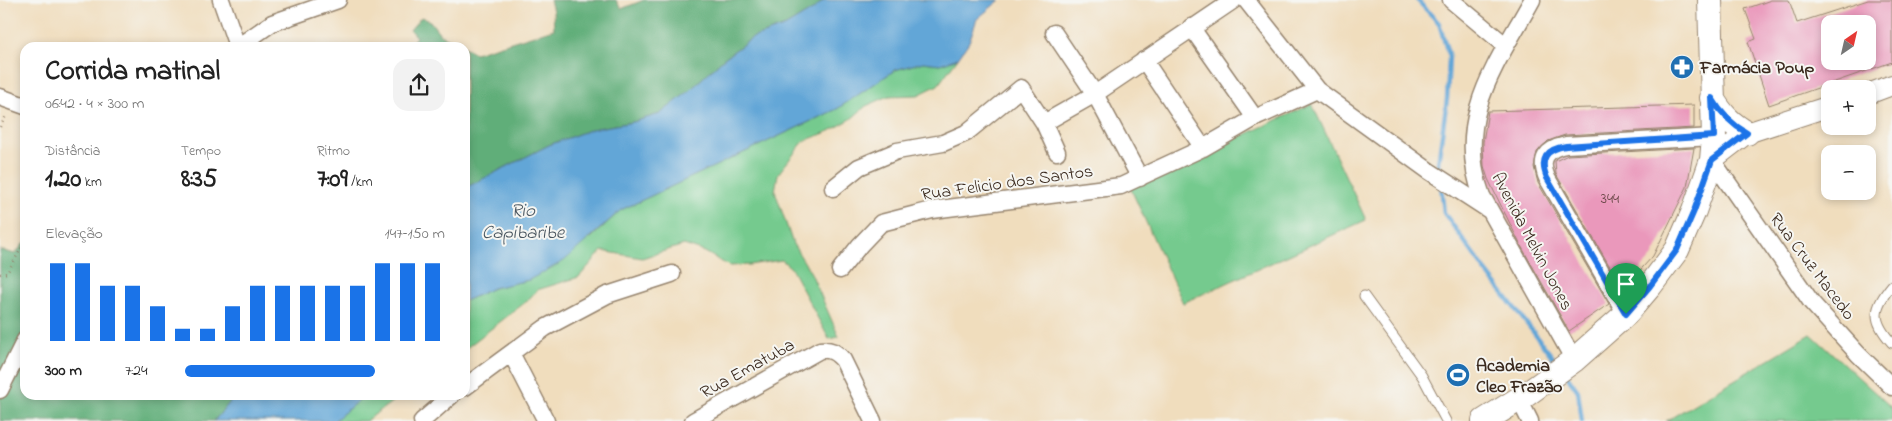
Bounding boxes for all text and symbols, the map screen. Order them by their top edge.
north arrow [1821,15,1876,70]
map controls [1821,15,1876,200]
text: Corrida matinal [45,52,220,93]
pharmacy icon: Farmácia Poup [1669,54,1695,80]
place label: Farmácia Poup [1699,56,1814,82]
button: share [393,59,445,111]
button: + [1821,80,1876,135]
text: 06:42 · 4 × 300 m [45,92,145,116]
text: Distância [45,141,100,162]
text: Tempo [181,141,221,162]
text: Ritmo [317,141,350,162]
button: − [1821,145,1876,200]
street label: Rua Felicio dos Santos [920,159,1095,209]
text: 1.20 [45,162,81,198]
text: 8:35 [181,162,217,198]
text: 7:09 [317,162,348,198]
street label: Avenida Melvin Jones [1484,168,1579,316]
text: km [81,172,102,193]
text: /km [348,172,373,193]
house number: 344 [1601,188,1619,210]
water label: Rio Capibaribe [482,198,566,247]
street label: Rua Cruz Macedo [1762,208,1860,326]
text: Elevação [45,222,103,246]
text: 147–150 m [385,222,445,246]
pin [1605,263,1647,314]
icon: arrive [1612,270,1640,298]
street label: Rua Ematuba [696,333,800,406]
place label: Academia Cleo Frazão [1476,354,1562,401]
text: 300 m [45,359,82,383]
text: 7:24 [125,359,148,383]
sports icon: Academia Cleo Frazão [1445,362,1471,388]

